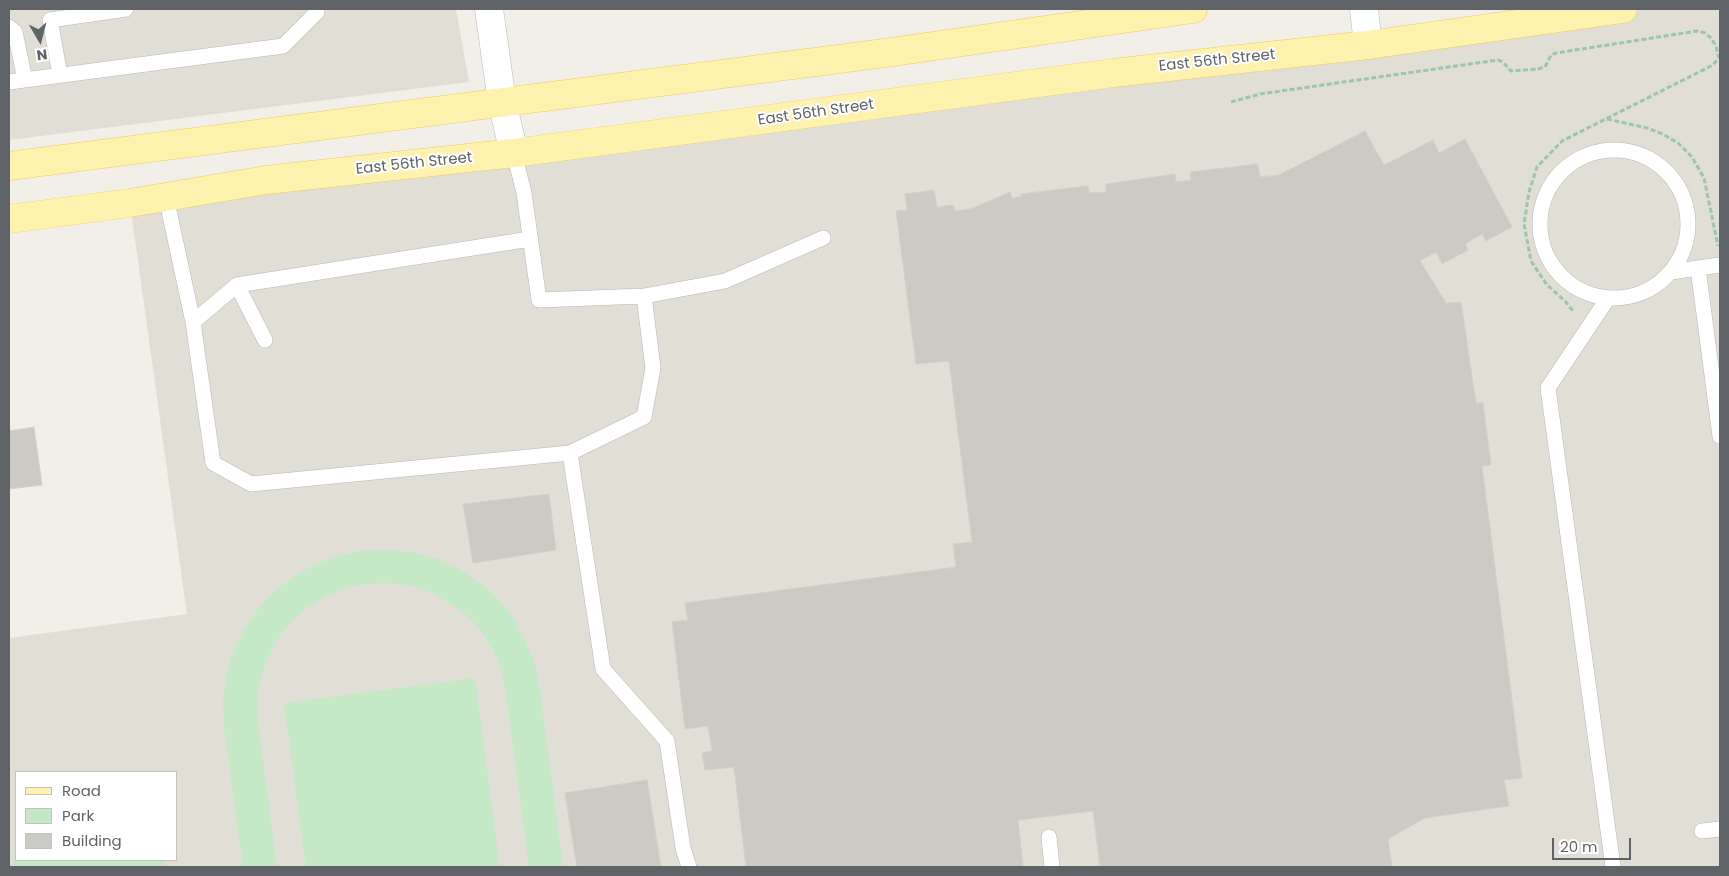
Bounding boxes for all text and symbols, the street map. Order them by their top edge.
north arrow [15,15,65,65]
text: N [35,44,49,65]
street label: East 56th Street [1158,46,1276,76]
street label: East 56th Street [757,96,875,130]
street label: East 56th Street [355,149,473,179]
legend [15,771,178,861]
text: Road [62,780,101,801]
text: Park [62,805,94,826]
scale bar [1554,828,1633,860]
text: Building [62,830,122,851]
text: 20 m [1560,836,1598,857]

